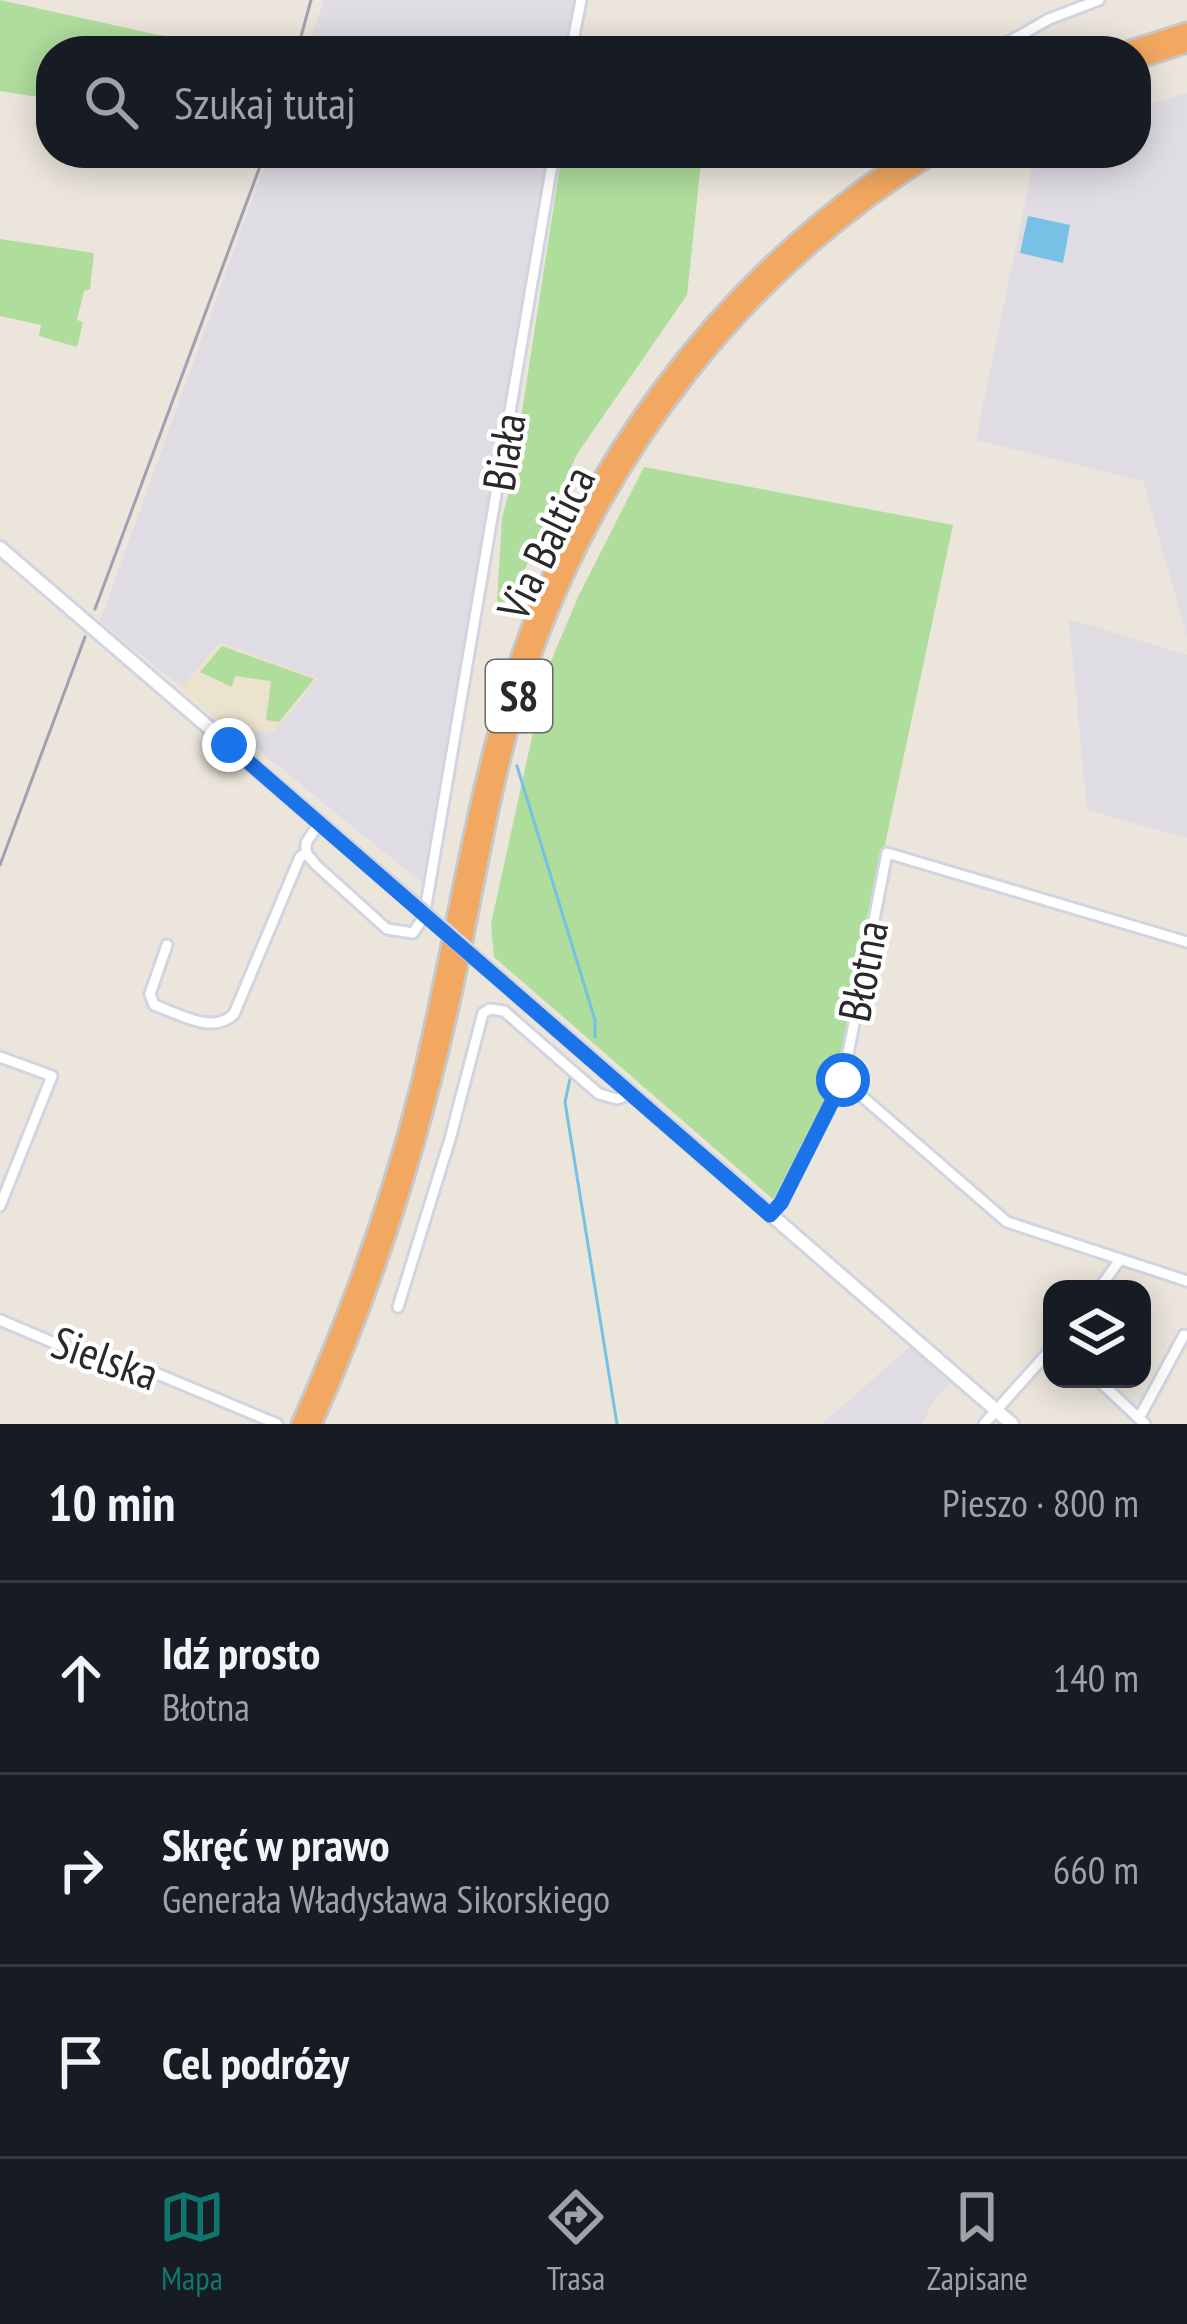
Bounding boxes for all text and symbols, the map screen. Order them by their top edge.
search box [36,36,1151,168]
icon: search [78,69,144,135]
text: Szukaj tutaj [174,73,356,131]
street label: Biała [468,409,538,495]
street label: Via Baltica [483,456,607,630]
road number: S8 [486,660,552,732]
route end [202,718,256,772]
street label: Błotna [824,916,900,1026]
route start [816,1053,870,1107]
map controls [1043,1280,1151,1388]
button: layers [1043,1280,1151,1388]
street label: Sielska [44,1312,166,1402]
text: 10 min [48,1469,175,1535]
text: Pieszo · 800 m [942,1477,1139,1528]
text: Idź prosto [162,1623,320,1681]
icon: ahead [48,1645,114,1711]
text: 140 m [1053,1652,1139,1703]
text: Błotna [162,1681,250,1732]
text: Skręć w prawo [162,1815,390,1873]
icon: right [48,1837,114,1903]
text: 660 m [1053,1844,1139,1895]
text: Generała Władysława Sikorskiego [162,1873,610,1924]
icon: arrive [48,2029,114,2095]
text: Cel podróży [162,2033,349,2091]
tab: Mapa [159,2184,225,2299]
tab: Trasa [543,2184,609,2299]
tab: Zapisane [927,2184,1028,2299]

